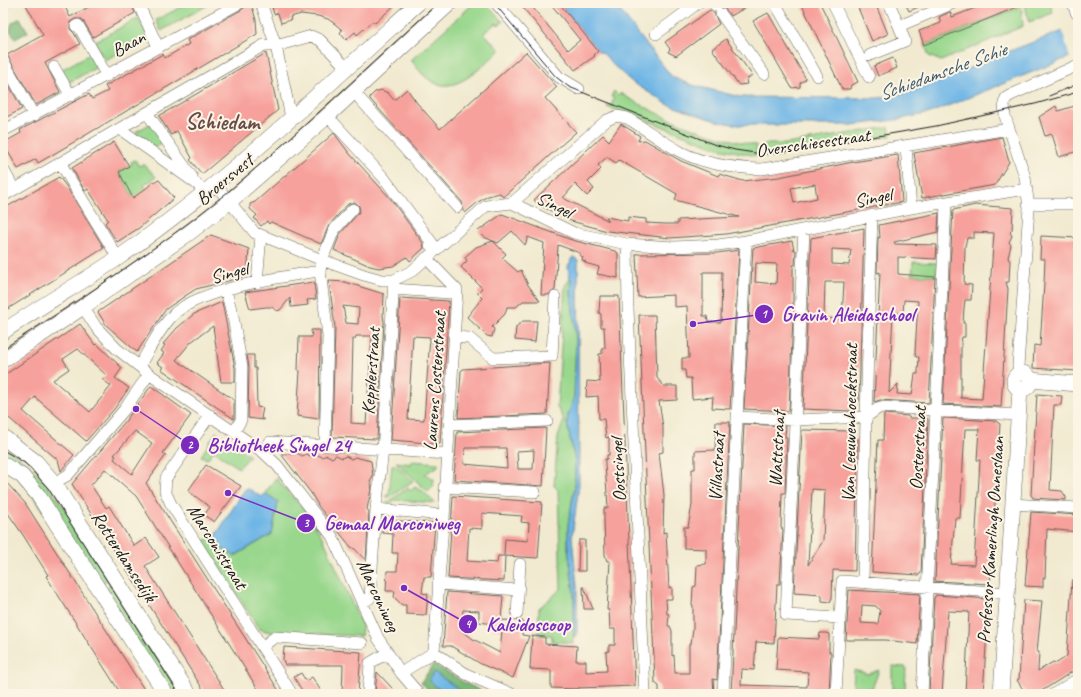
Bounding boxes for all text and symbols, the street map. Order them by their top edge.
street label: Baan [108,25,150,63]
water label: Schiedamsche Schie [875,36,1013,106]
district label: Schiedam [185,107,261,136]
street label: Overschiesestraat [755,123,873,163]
street label: Broersvest [191,147,261,211]
street label: Singel [852,182,898,214]
street label: Singel [532,186,580,226]
street label: Singel [208,255,254,289]
callout: Gravin Aleidaschool [754,298,922,330]
text: Gravin Aleidaschool [782,302,918,327]
text: 1 [761,306,768,322]
street label: Laurens Costerstraat [418,309,452,452]
street label: Kepplerstraat [356,325,386,416]
street label: Van Leeuwenhoeckstraat [837,342,863,502]
street label: Oosterstraat [904,404,932,491]
street label: Wattstraat [763,408,791,488]
callout: Bibliotheek Singel 24 [180,429,359,461]
street label: Villastraat [703,429,731,502]
text: Bibliotheek Singel 24 [207,433,354,458]
street label: Oostsingel [604,434,632,502]
street label: Professor Kamerlingh Onneslaan [972,435,1010,644]
text: 2 [187,437,194,453]
street label: Marconistraat [182,499,254,595]
street label: Rotterdamsedijk [86,507,164,608]
callout: Gemaal Marconiweg [296,507,468,539]
text: Gemaal Marconiweg [324,511,461,536]
text: 3 [303,515,310,531]
street label: Marconiweg [351,555,406,637]
callout: Kaleidoscoop [458,608,578,640]
text: Kaleidoscoop [486,612,571,637]
text: 4 [465,616,472,632]

